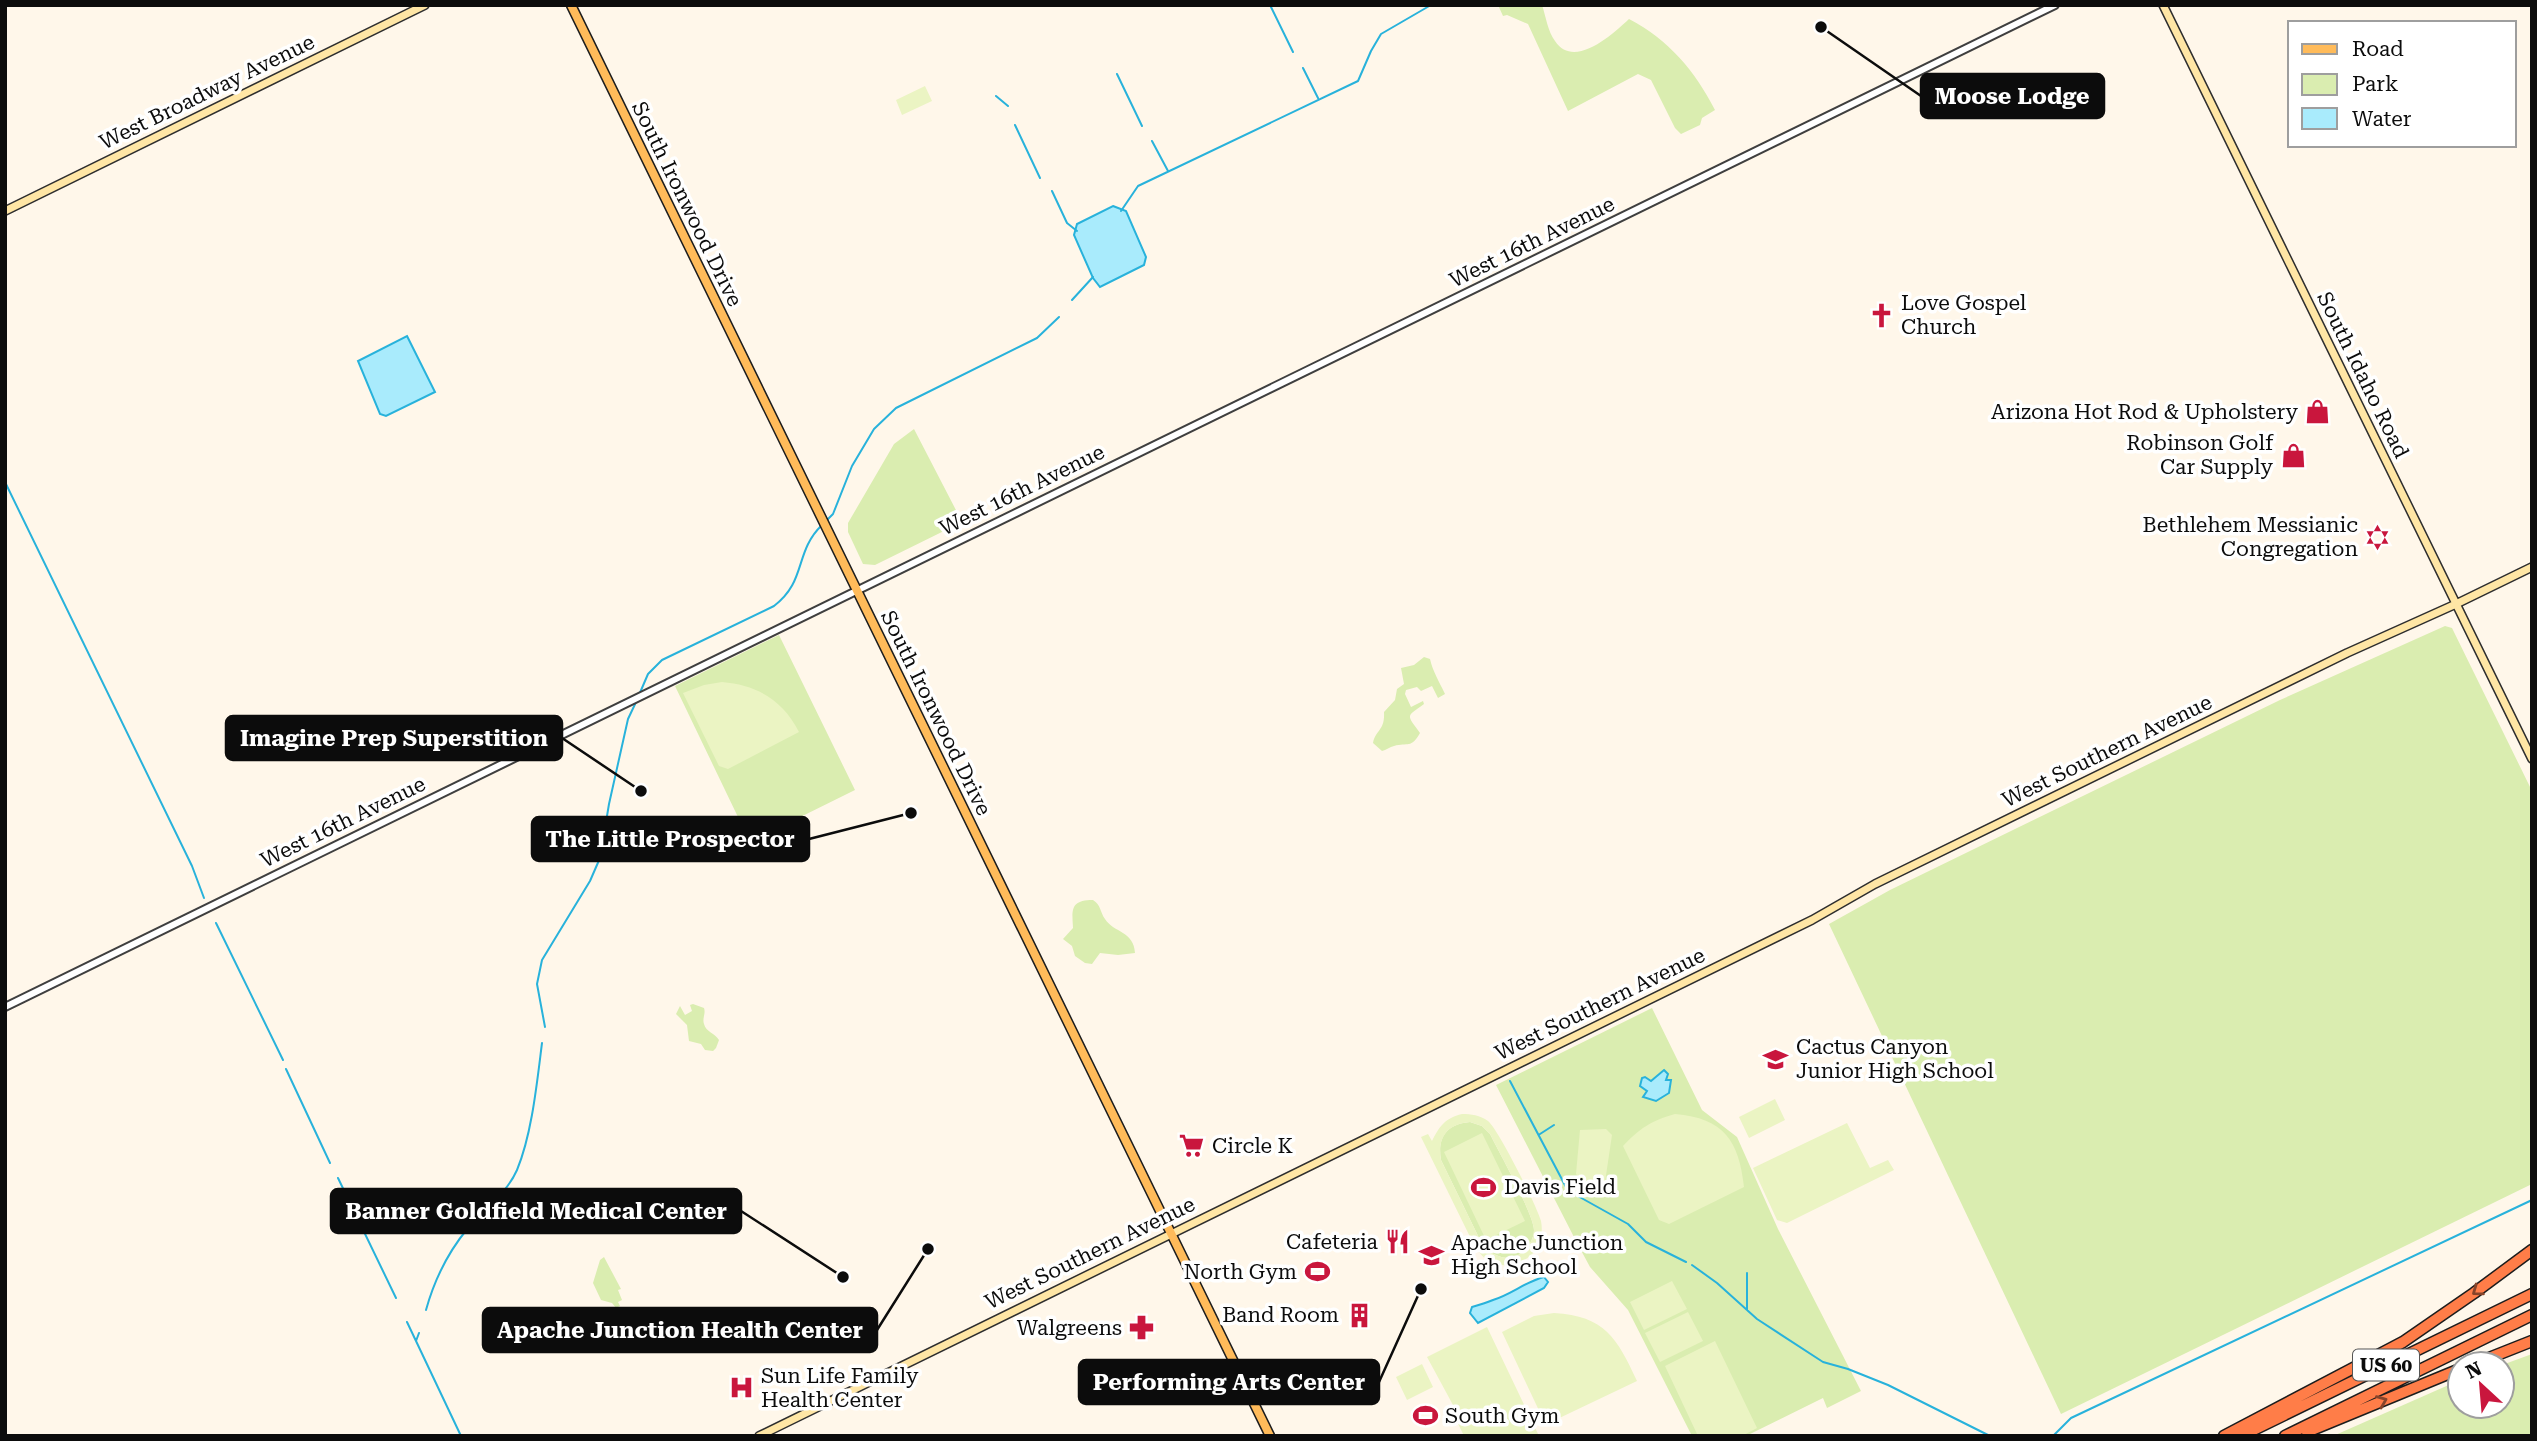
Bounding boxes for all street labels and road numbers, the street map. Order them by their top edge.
street label: West Broadway Avenue [96,30,318,154]
street label: South Ironwood Drive [627,98,747,310]
street label: West 16th Avenue [1446,192,1618,292]
street label: South Idaho Road [2312,288,2414,463]
street label: West 16th Avenue [936,440,1108,540]
street label: South Ironwood Drive [876,607,996,819]
street label: West Southern Avenue [1998,690,2216,812]
street label: West 16th Avenue [257,772,429,872]
street label: West Southern Avenue [1491,943,1709,1065]
street label: West Southern Avenue [981,1192,1199,1314]
road number: US 60 [2353,1350,2419,1380]

